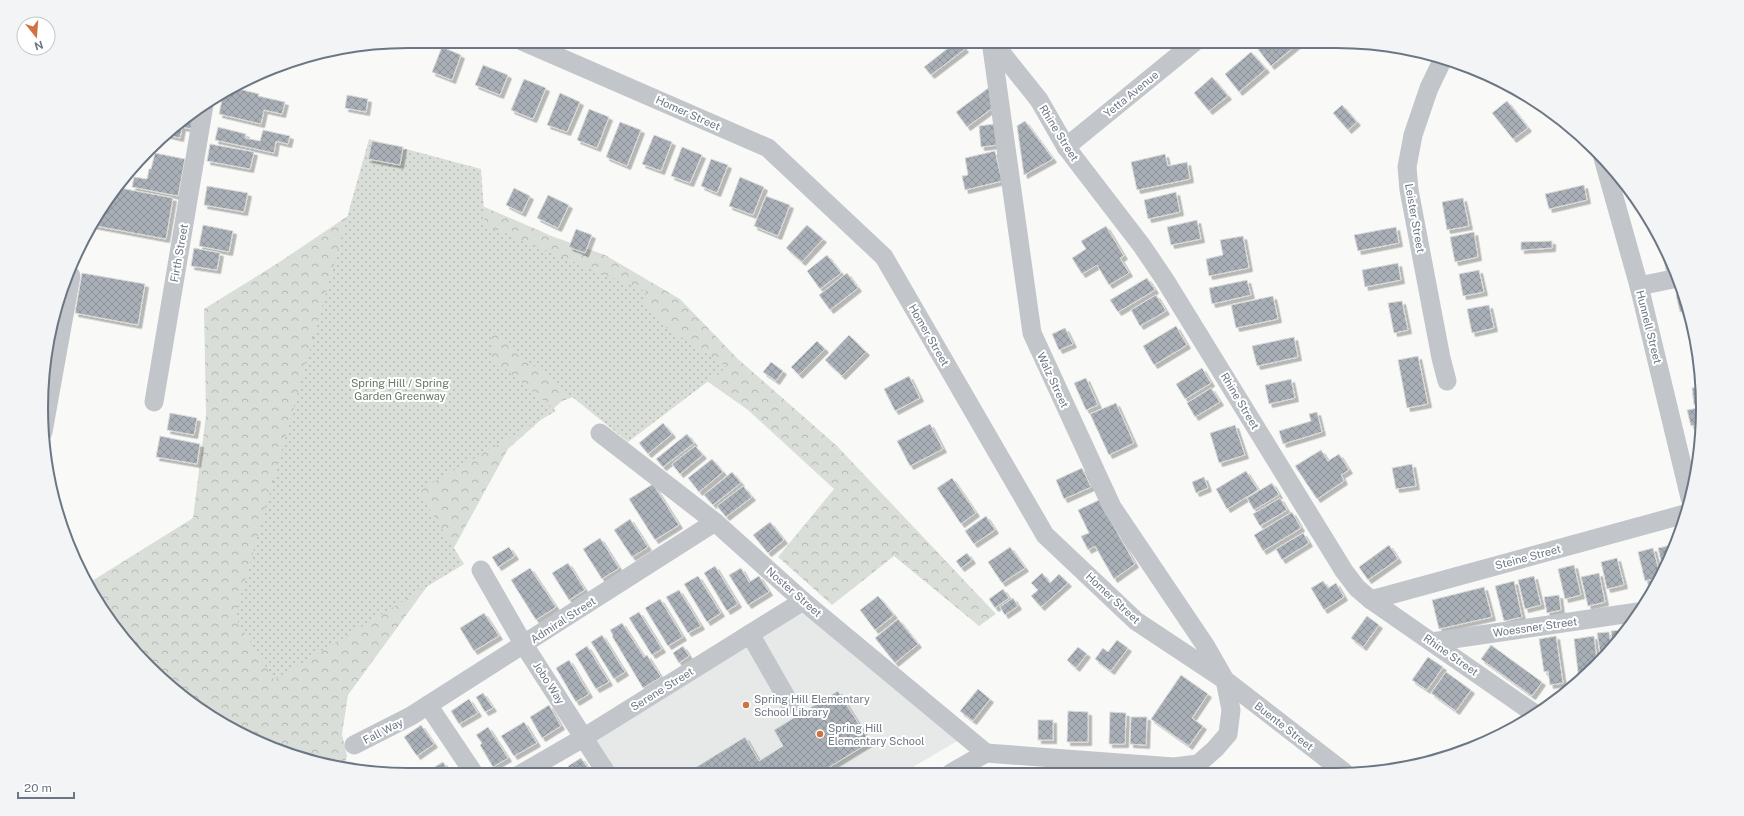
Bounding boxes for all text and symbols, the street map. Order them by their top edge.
north arrow [16,16,56,56]
text: N [33,39,45,53]
street label: Yetta Avenue [1101,68,1161,120]
street label: Homer Street [654,93,722,133]
street label: Rhine Street [1037,103,1081,163]
street label: Leister Street [1403,182,1427,254]
street label: Firth Street [168,223,190,283]
street label: Hunnell Street [1634,289,1664,365]
street label: Homer Street [906,302,952,368]
street label: Walz Street [1035,350,1071,410]
street label: Rhine Street [1218,371,1262,431]
park label: Spring Hill / Spring Garden Greenway [351,377,449,402]
street label: Steine Street [1494,542,1562,572]
street label: Noster Street [764,565,824,619]
street label: Homer Street [1084,570,1142,626]
street label: Admiral Street [528,595,598,645]
street label: Woessner Street [1492,615,1578,639]
street label: Rhine Street [1421,632,1481,678]
street label: Jobo Way [531,660,567,706]
street label: Serene Street [629,665,695,713]
place label: Spring Hill Elementary School Library [754,693,870,718]
street label: Buente Street [1252,699,1316,753]
marker: Spring Hill Elementary School Library [741,700,751,710]
street label: Fall Way [361,716,405,746]
place label: Spring Hill Elementary School [828,722,925,747]
marker: Spring Hill Elementary School [815,729,825,739]
scale bar [18,774,74,800]
text: 20 m [24,781,52,795]

